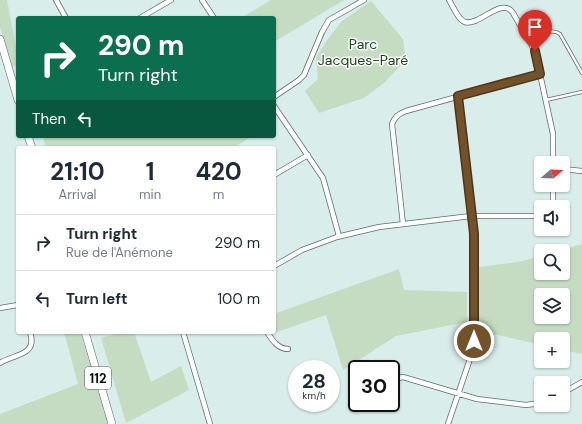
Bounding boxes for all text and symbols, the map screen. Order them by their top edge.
pin [518,10,552,51]
icon: arrive [524,16,546,38]
text: 290 m [98,27,184,64]
icon: right [32,32,84,84]
park label: Parc Jacques-Paré [318,35,408,69]
text: Turn right [98,63,178,87]
icon: left [74,108,96,130]
text: Then [32,109,66,129]
text: 21:10 [50,156,105,187]
text: 1 [146,156,154,187]
text: 420 [195,156,242,187]
north arrow [534,156,570,192]
map controls [534,156,570,412]
text: Arrival [59,186,96,203]
text: min [139,186,161,203]
text: m [213,186,224,203]
button: sound [534,200,570,236]
text: Turn right [66,224,137,244]
icon: right [32,232,54,254]
text: 290 m [214,233,260,253]
text: Rue de l'Anémone [66,244,173,261]
button: search [534,244,570,280]
icon: left [32,288,54,310]
button: layers [534,288,570,324]
text: Turn left [66,289,127,309]
text: 100 m [217,289,260,309]
position arrow [453,320,495,362]
button: + [534,332,570,368]
speed limit sign: 30 [348,360,400,412]
road number: 112 [85,367,111,389]
text: 28 [302,368,326,394]
button: − [534,376,570,412]
text: km/h [302,389,326,402]

